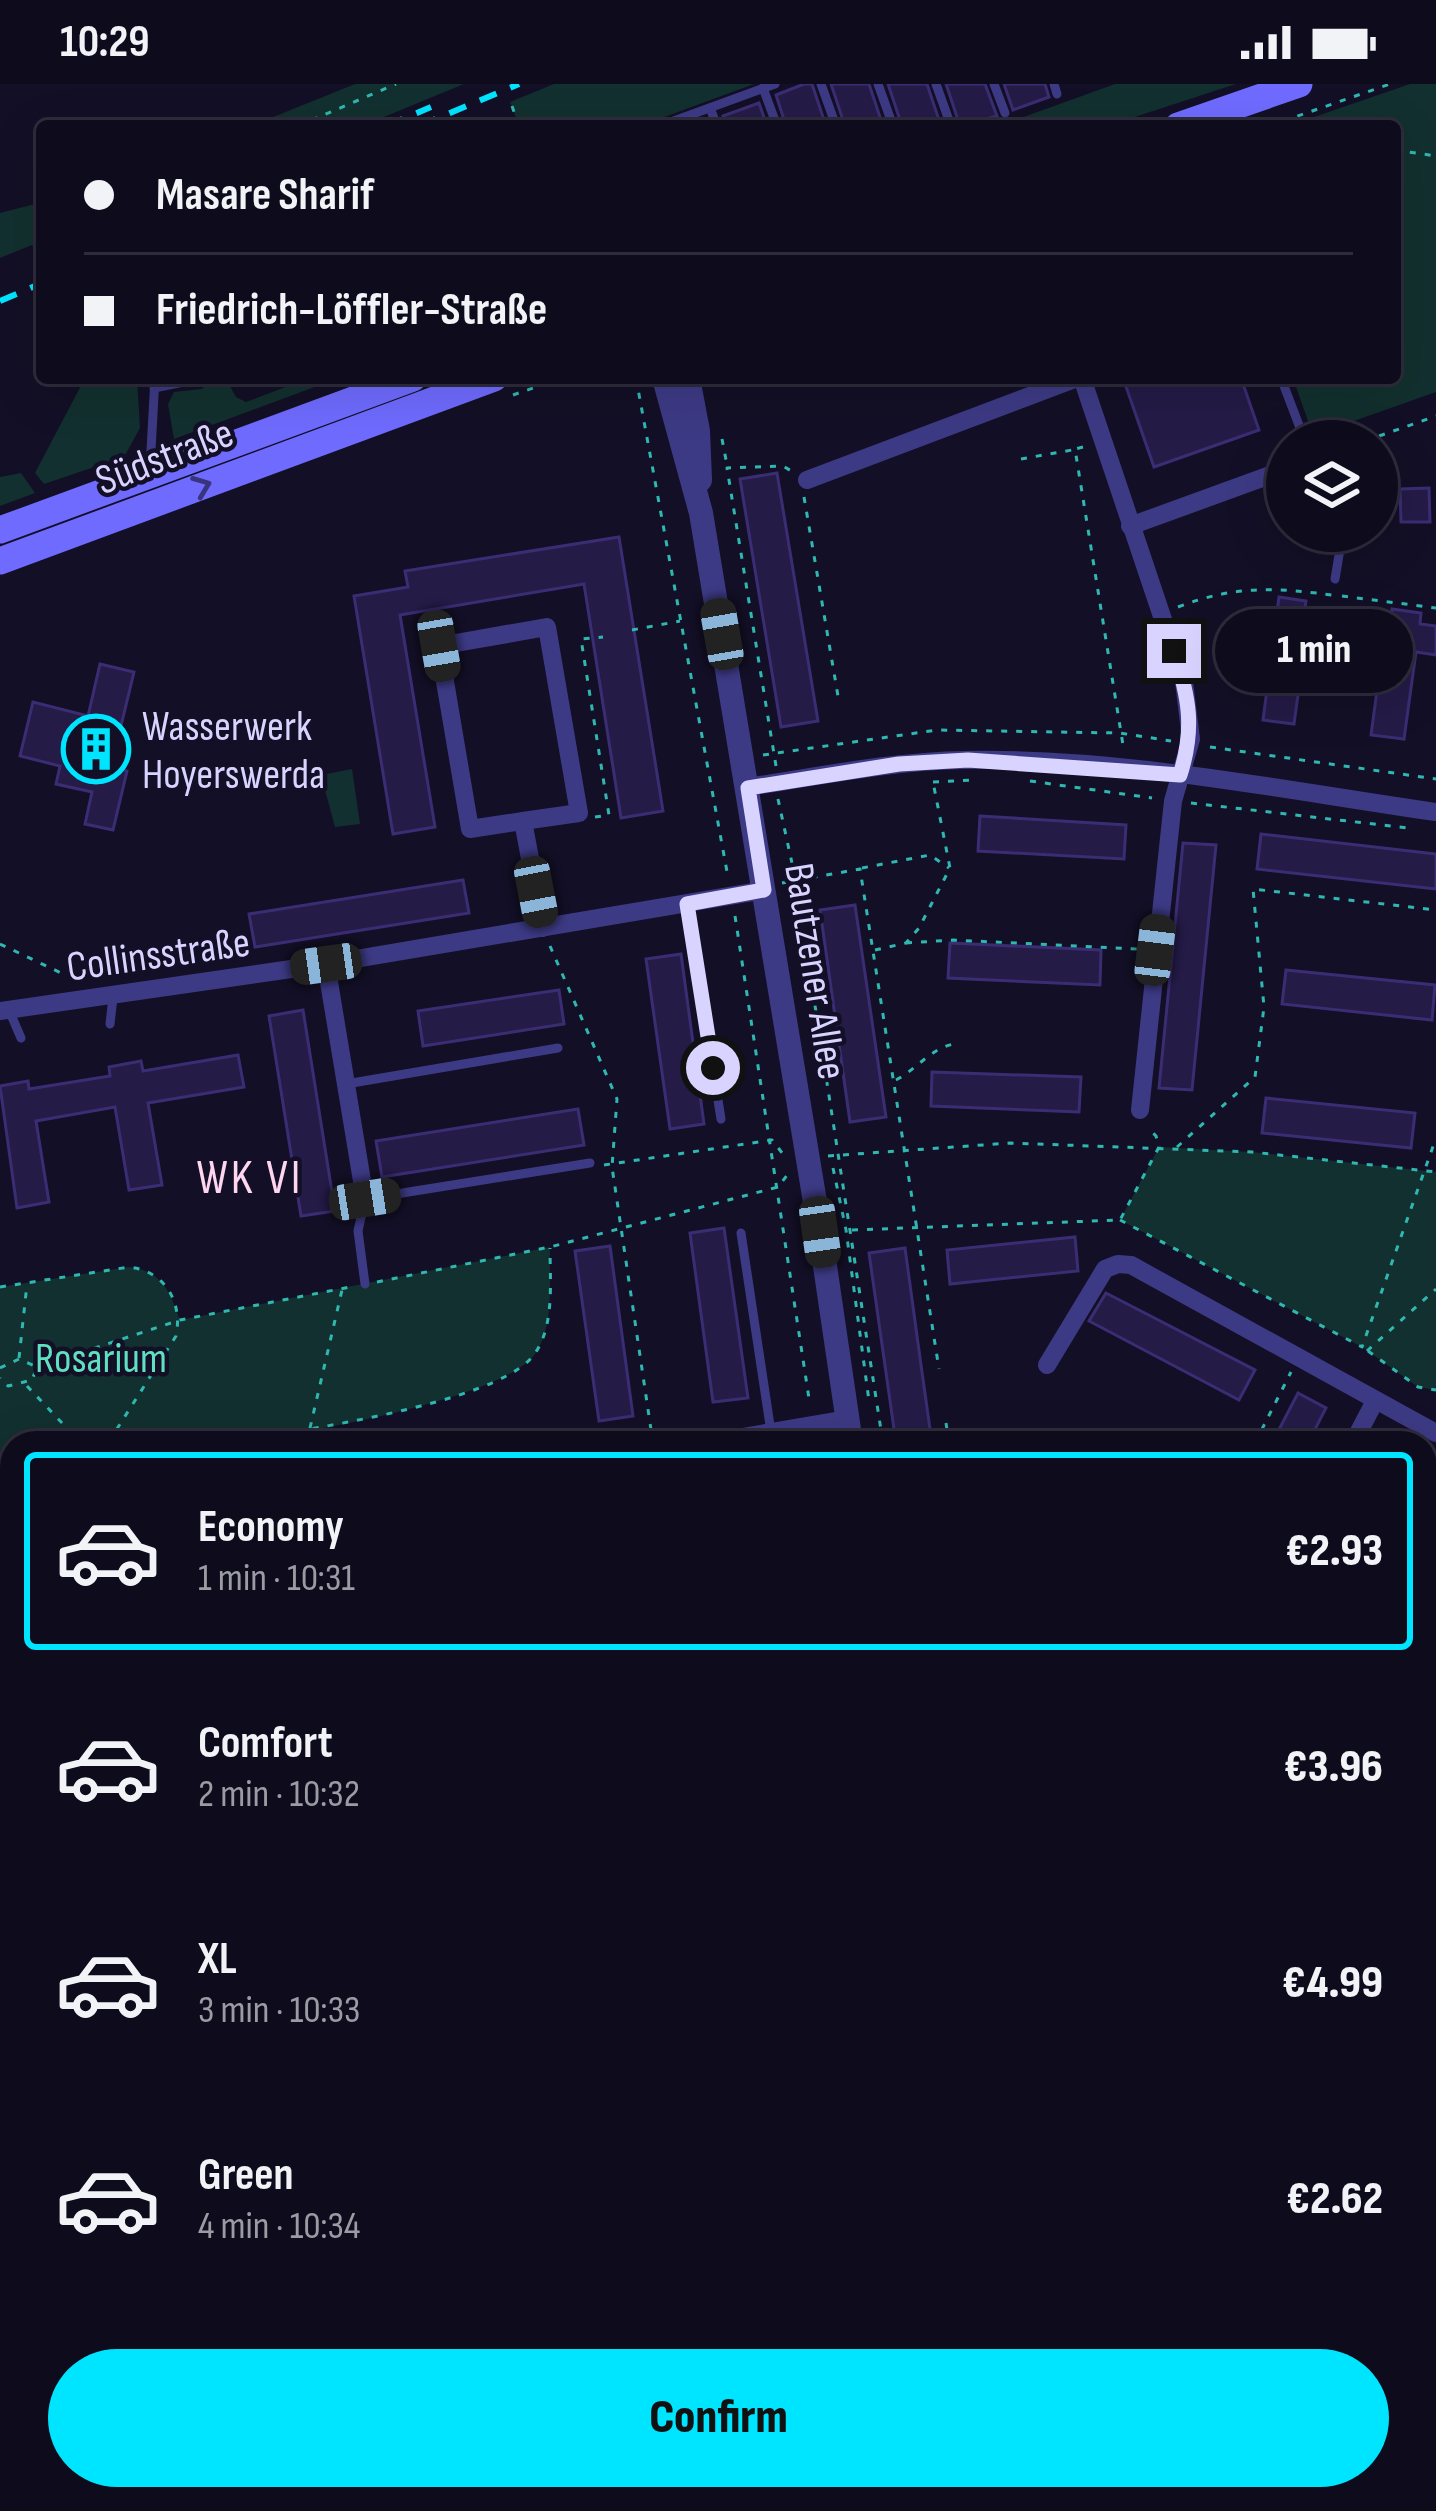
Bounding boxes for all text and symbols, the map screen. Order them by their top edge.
text: 10:29 [60,15,150,70]
text: Masare Sharif [156,168,374,223]
text: Friedrich-Löffler-Straße [156,283,547,338]
street label: Südstraße [89,408,241,507]
map controls [1266,420,1398,552]
button: layers [1266,420,1398,552]
one-way arrow [190,475,211,500]
car [698,595,746,673]
car [415,607,463,685]
callout: 1 min [1216,609,1414,693]
route end [1147,624,1201,678]
text: 1 min [1277,627,1351,674]
place label: Wasserwerk Hoyerswerda [142,702,325,801]
building icon: Wasserwerk Hoyerswerda [61,714,131,784]
car [511,853,561,931]
street label: Bautzener Allee [772,859,857,1083]
car [1133,912,1177,988]
street label: Collinsstraße [64,917,253,994]
car [288,941,364,987]
route start [686,1041,740,1095]
district label: WK VI [196,1150,304,1207]
car [327,1176,403,1222]
car [797,1194,843,1270]
park label: Rosarium [35,1334,167,1385]
icon: car [54,1497,162,1605]
text: Economy [198,1500,344,1555]
text: €2.93 [1286,1524,1383,1579]
text: 1 min · 10:31 [198,1555,355,1602]
icon: car [54,1713,162,1821]
text: Comfort [198,1716,333,1771]
text: €3.96 [1284,1740,1383,1795]
text: 2 min · 10:32 [198,1771,360,1818]
icon: car [54,1929,162,2037]
text: XL [198,1932,237,1987]
text: €4.99 [1282,1956,1383,2011]
text: 3 min · 10:33 [198,1987,360,2034]
icon: car [54,2145,162,2253]
text: Green [198,2148,294,2203]
text: €2.62 [1287,2172,1383,2227]
text: 4 min · 10:34 [198,2203,360,2250]
button: Confirm [48,2349,1389,2487]

